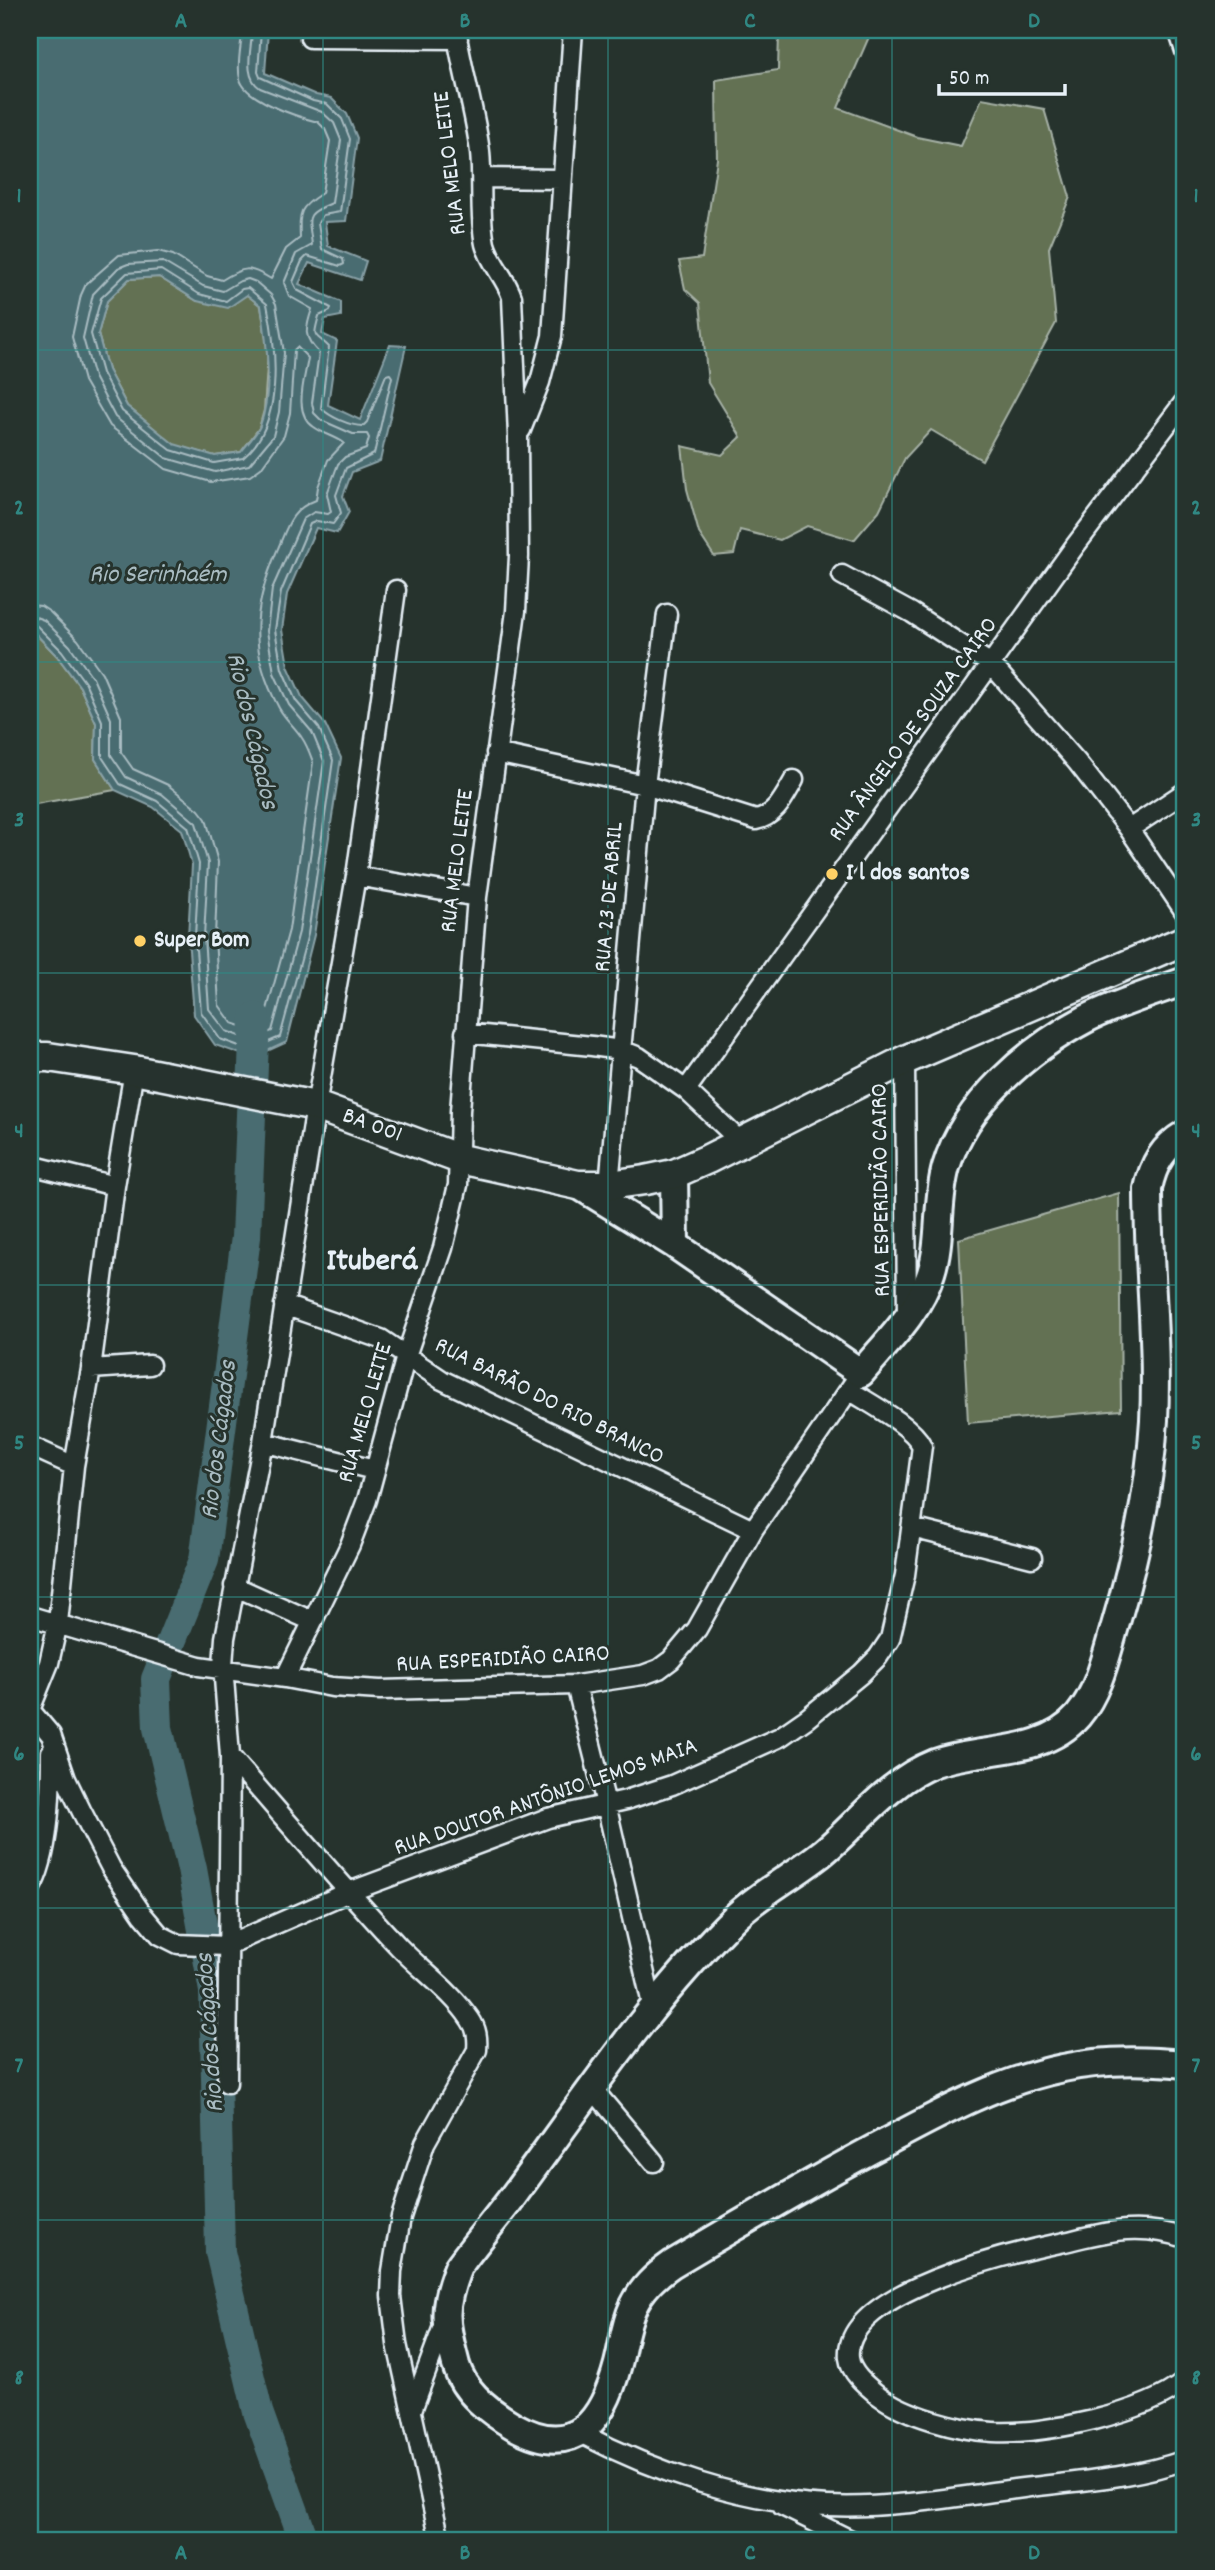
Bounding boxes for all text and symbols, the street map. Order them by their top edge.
text: A [175,6,187,39]
text: B [460,6,471,39]
text: C [744,6,756,39]
text: D [1028,6,1040,39]
scale bar [939,52,1064,96]
text: 50 m [949,65,989,95]
street label: RUA MELO LEITE [425,89,477,237]
text: 1 [16,181,22,214]
text: 1 [1193,181,1199,214]
text: 2 [14,493,24,526]
text: 2 [1191,493,1201,526]
water label: Rio Serinhaém [89,557,228,594]
street label: RUA ÂNGELO DE SOUZA CAIRO [821,611,1007,849]
water label: Rio dos Cágados [215,649,287,814]
street label: RUA MELO LEITE [432,787,484,935]
text: 3 [14,805,24,838]
text: 3 [1191,805,1201,838]
street label: RUA 23 DE ABRIL [586,820,634,974]
place label: I l dos santos [846,857,970,891]
marker: I l dos santos [824,866,840,882]
place label: Super Bom [154,924,250,958]
marker: Super Bom [132,933,148,949]
street label: RUA ESPERIDIÃO CAIRO [863,1083,901,1297]
street label: BA 001 [337,1100,407,1152]
text: 4 [14,1116,24,1149]
text: 4 [1191,1116,1201,1149]
district label: Ituberá [326,1240,419,1286]
street label: RUA BARÃO DO RIO BRANCO [428,1329,670,1475]
street label: RUA MELO LEITE [330,1339,402,1487]
water label: Rio dos Cágados [192,1357,248,1522]
text: 5 [14,1428,24,1461]
text: 5 [1191,1428,1201,1461]
street label: RUA ESPERIDIÃO CAIRO [395,1637,611,1683]
street label: RUA DOUTOR ANTÔNIO LEMOS MAIA [390,1730,702,1866]
text: 6 [13,1739,25,1772]
text: 6 [1190,1739,1202,1772]
water label: Rio dos Cágados [187,1951,235,2114]
text: 7 [15,2051,24,2084]
text: 7 [1192,2051,1201,2084]
text: 8 [14,2363,24,2396]
text: 8 [1191,2363,1201,2396]
text: A [175,2538,187,2570]
text: B [460,2538,471,2570]
text: C [744,2538,756,2570]
text: D [1028,2538,1040,2570]

